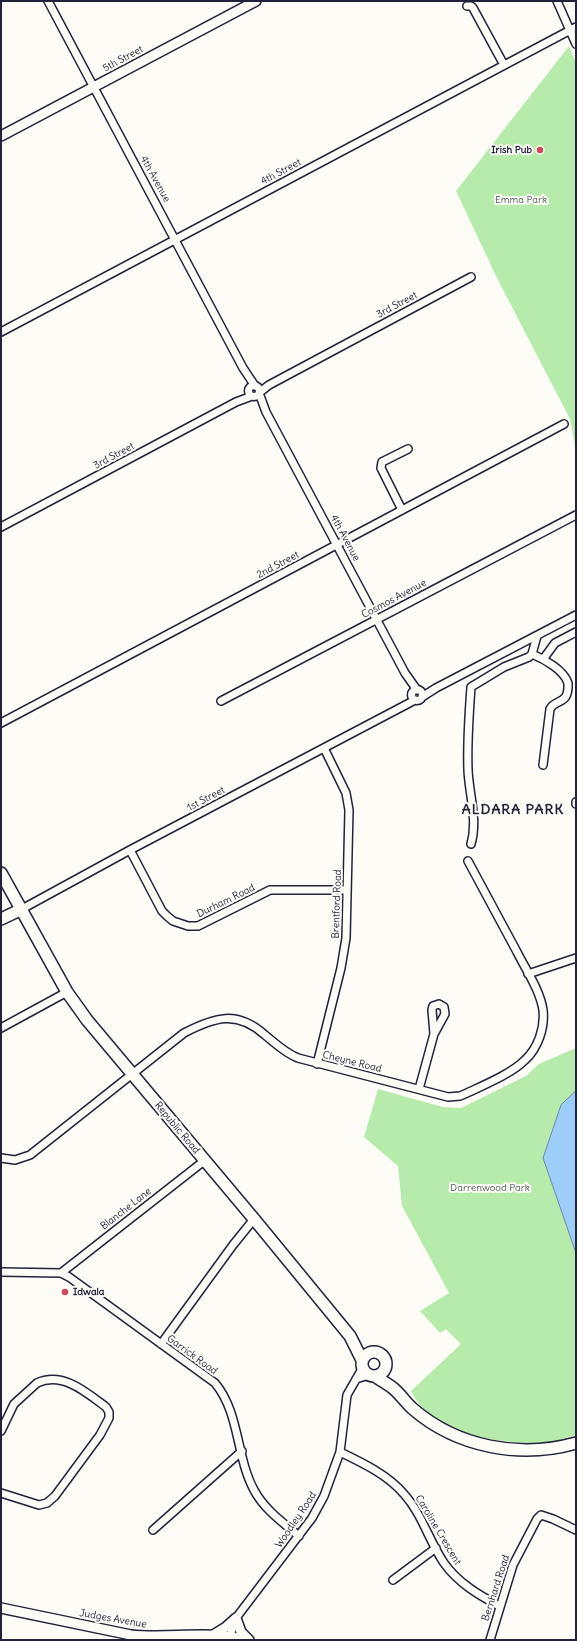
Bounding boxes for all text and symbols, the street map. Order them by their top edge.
street label: 5th Street [101,43,145,75]
place label: Irish Pub [491,144,532,156]
marker: Irish Pub [535,145,545,155]
street label: 4th Avenue [137,154,173,204]
street label: 4th Street [259,156,303,188]
park label: Emma Park [495,194,547,206]
street label: 3rd Street [374,289,420,321]
street label: 3rd Street [91,440,137,472]
street label: 4th Avenue [328,513,362,563]
street label: 2nd Street [255,549,301,581]
street label: Cosmos Avenue [360,577,428,621]
street label: 1st Street [185,784,227,814]
district label: ALDARA PARK [462,802,564,818]
street label: Brentford Road [330,869,344,939]
street label: Durham Road [195,882,257,920]
street label: Cheyne Road [321,1049,383,1075]
street label: Republic Road [152,1100,202,1156]
park label: Darrenwood Park [450,1182,530,1194]
street label: Blanche Lane [98,1185,154,1233]
place label: Idwala [73,1286,105,1298]
marker: Idwala [60,1287,70,1297]
street label: Garrick Road [164,1333,220,1377]
street label: Woodley Road [273,1490,319,1550]
street label: Caroline Crescent [412,1493,464,1567]
street label: Bernhard Road [480,1553,512,1623]
street label: Judges Avenue [78,1607,148,1631]

